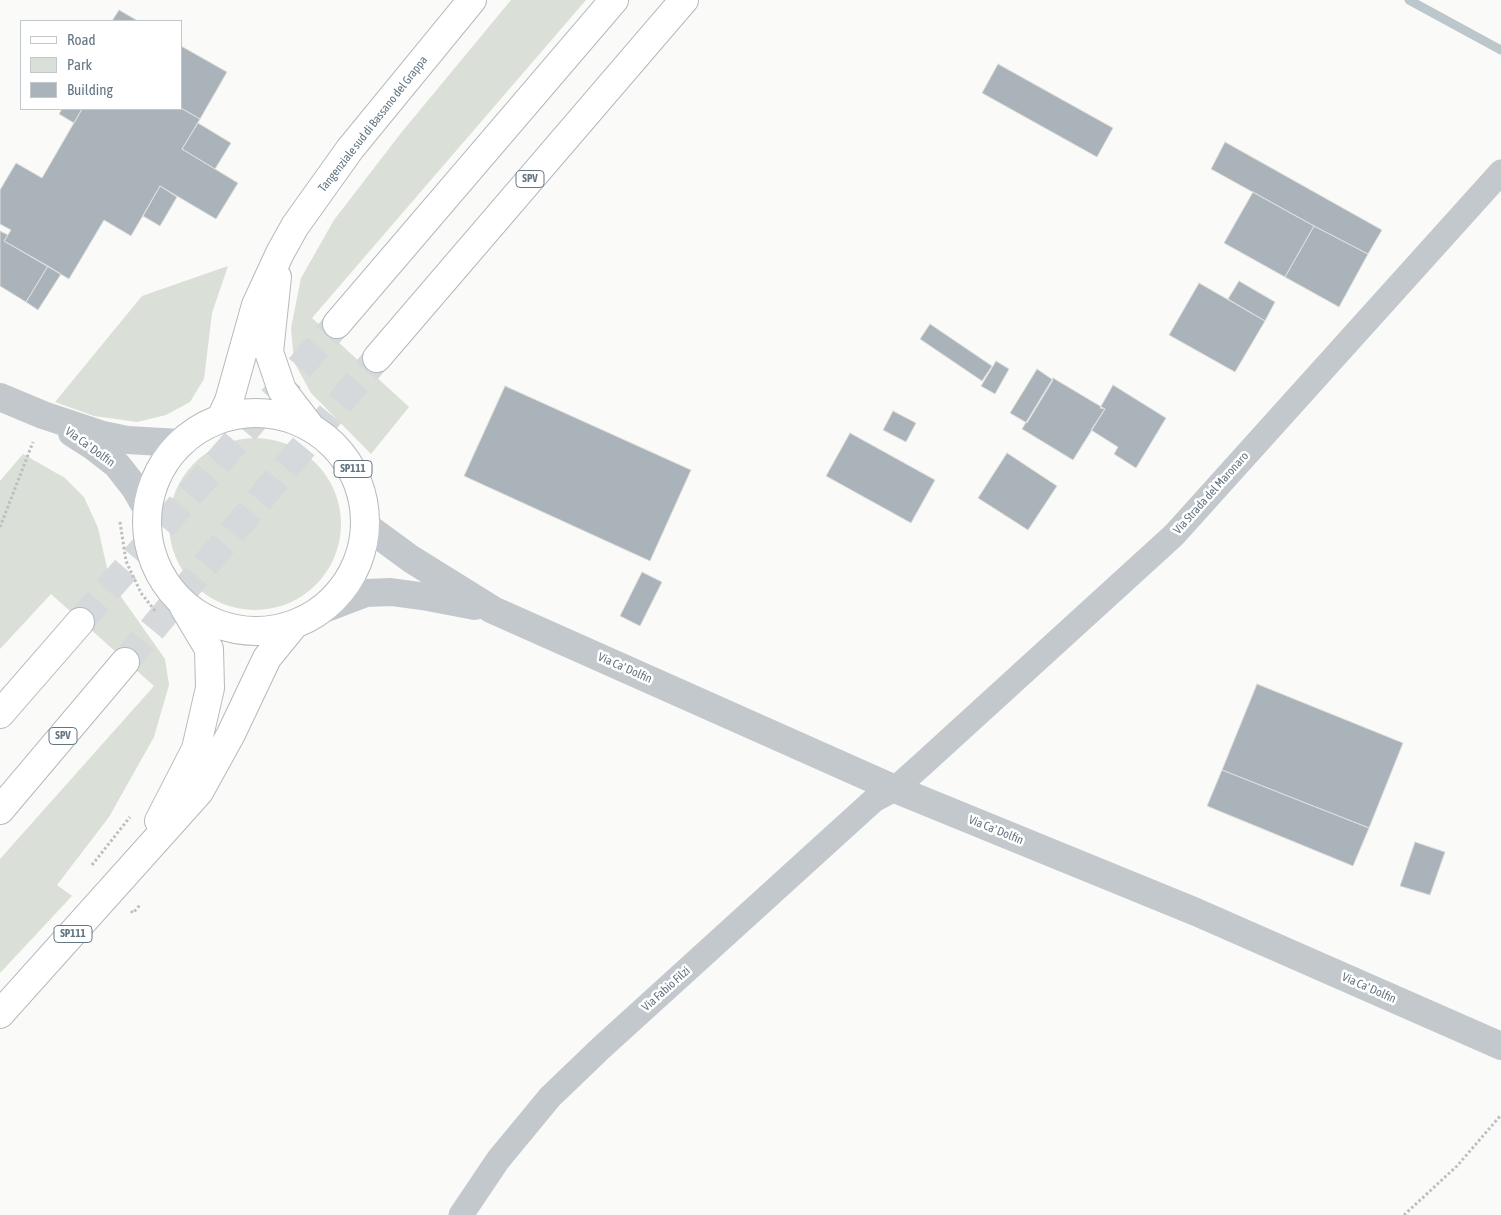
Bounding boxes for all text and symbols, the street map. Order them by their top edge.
legend [20,20,182,110]
text: Road [67,31,96,48]
street label: Tangenziale sud di Bassano del Grappa [315,53,431,195]
text: Park [67,56,92,73]
text: Building [67,81,113,98]
road number: SPV [516,170,544,188]
street label: Via Ca' Dolfin [62,424,118,470]
street label: Via Strada del Maronaro [1170,449,1252,537]
road number: SP111 [334,460,372,478]
street label: Via Ca' Dolfin [596,650,654,686]
road number: SPV [49,728,77,744]
street label: Via Ca' Dolfin [966,812,1026,848]
road number: SP111 [54,926,92,942]
street label: Via Fabio Filzi [639,964,693,1014]
street label: Via Ca' Dolfin [1340,970,1398,1006]

